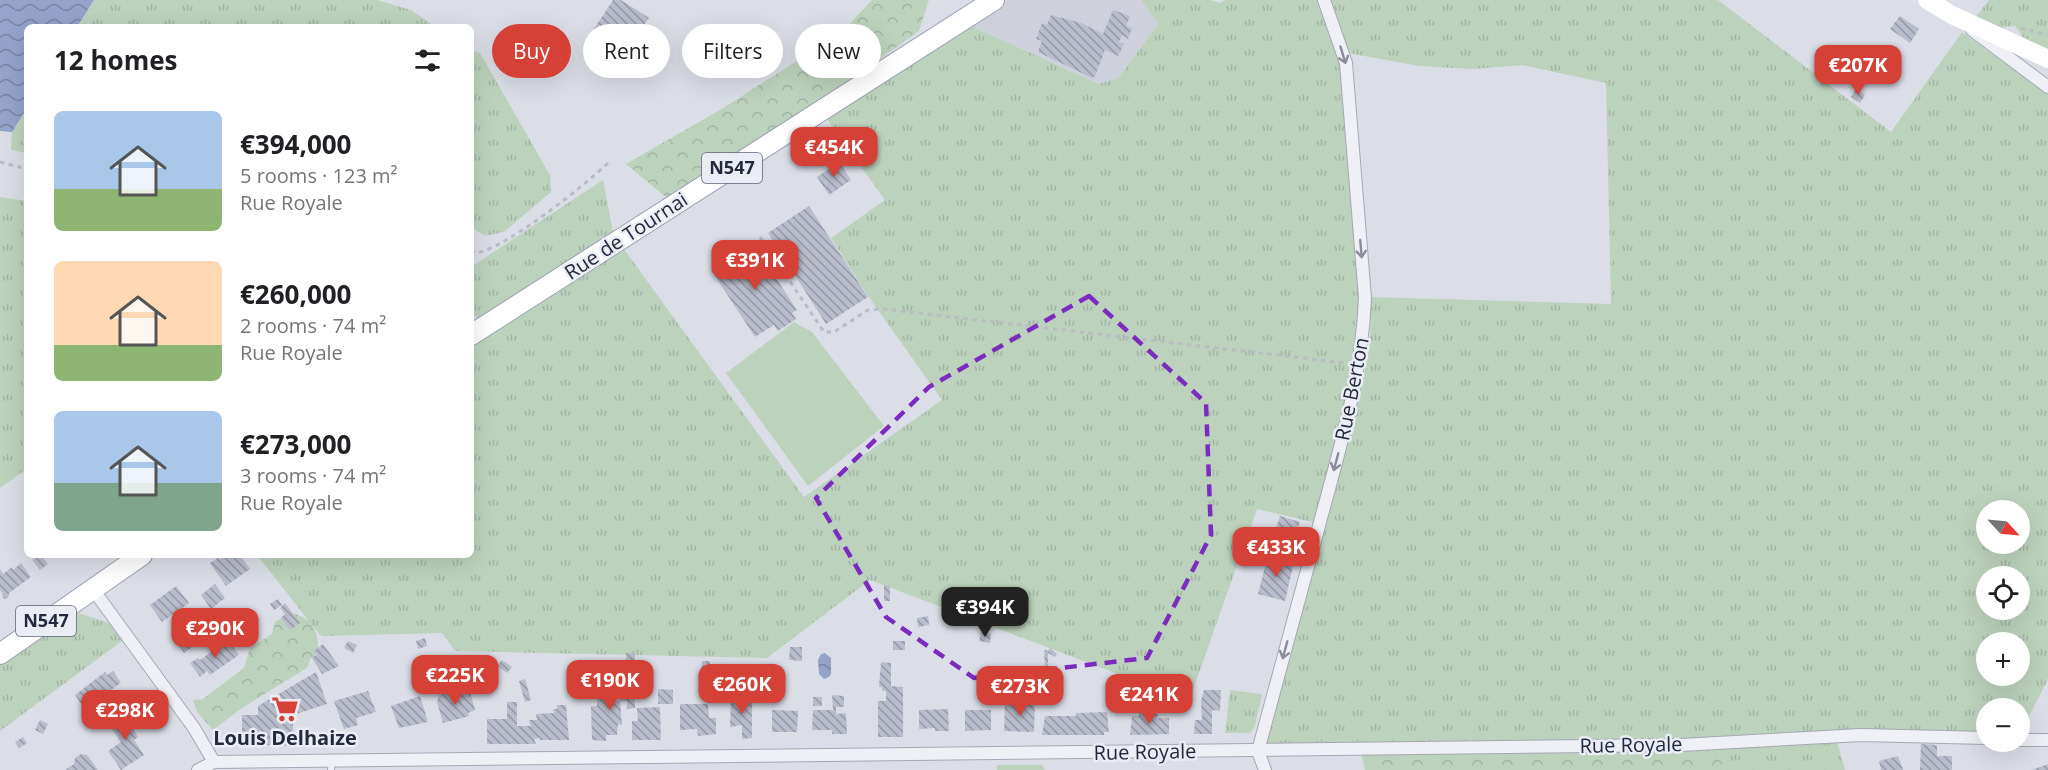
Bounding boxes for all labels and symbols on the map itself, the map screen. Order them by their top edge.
one-way arrow [1338,45,1349,64]
pin: €207K [1816,45,1900,96]
pin: €454K [792,127,876,178]
road number: N547 [702,153,762,183]
street label: Rue de Tournai [559,186,692,285]
one-way arrow [1356,239,1367,259]
pin: €391K [713,240,797,291]
street label: Rue Berton [1328,335,1375,443]
one-way arrow [1330,452,1342,471]
north arrow [1976,500,2030,554]
pin: €433K [1234,527,1318,578]
pin: €394K [943,587,1027,638]
road number: N547 [16,606,76,636]
pin: €290K [173,608,257,659]
one-way arrow [1279,640,1290,659]
pin: €225K [413,655,497,706]
pin: €190K [568,660,652,711]
pin: €260K [700,664,784,715]
pin: €273K [978,666,1062,717]
pin: €241K [1107,674,1191,725]
pin: €298K [83,690,167,741]
supermarket icon: Louis Delhaize [270,694,300,724]
place label: Louis Delhaize [213,724,357,751]
street label: Rue Royale [1579,730,1683,759]
street label: Rue Royale [1093,737,1197,766]

